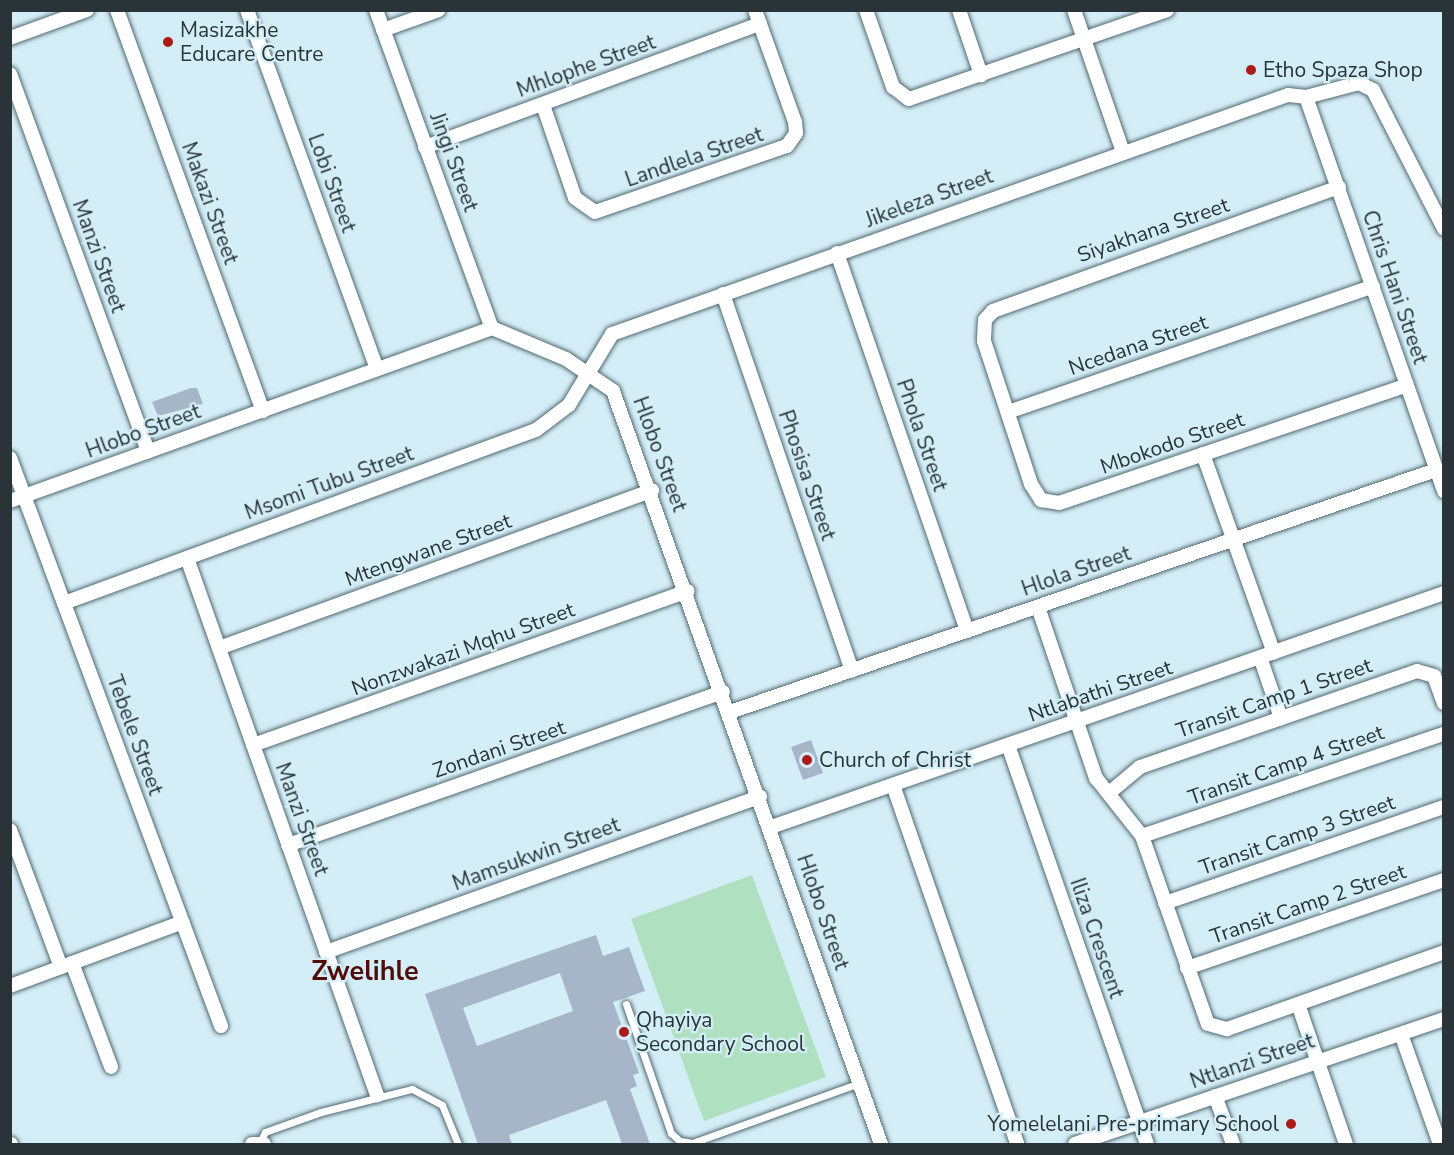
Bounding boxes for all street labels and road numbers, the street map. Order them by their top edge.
street label: Mhlophe Street [513,29,659,103]
street label: Jingi Street [424,109,484,215]
street label: Landlela Street [622,122,766,192]
street label: Lobi Street [303,130,361,236]
street label: Makazi Street [176,139,244,267]
street label: Jikeleza Street [862,163,996,233]
street label: Siyakhana Street [1074,192,1232,268]
street label: Manzi Street [67,196,131,316]
street label: Chris Hani Street [1357,207,1433,367]
street label: Ncedana Street [1065,309,1211,381]
street label: Phola Street [891,376,953,494]
street label: Hlobo Street [628,393,692,515]
street label: Hlobo Street [82,399,204,463]
street label: Phosisa Street [773,407,841,543]
street label: Mbokodo Street [1097,407,1247,479]
street label: Msomi Tubu Street [241,441,417,525]
street label: Mtengwane Street [341,508,515,592]
street label: Hlola Street [1018,541,1134,601]
street label: Nonzwakazi Mqhu Street [348,597,578,701]
street label: Transit Camp 1 Street [1173,653,1375,743]
street label: Ntlabathi Street [1025,655,1175,727]
street label: Tebele Street [102,672,168,798]
street label: Zondani Street [429,715,569,783]
street label: Transit Camp 4 Street [1185,720,1387,810]
street label: Manzi Street [270,759,334,879]
street label: Transit Camp 3 Street [1196,790,1398,880]
street label: Mamsukwin Street [449,812,623,896]
street label: Hlobo Street [791,851,855,973]
street label: Transit Camp 2 Street [1207,859,1409,949]
street label: Iliza Crescent [1065,875,1129,1001]
street label: Ntlanzi Street [1187,1028,1317,1094]

